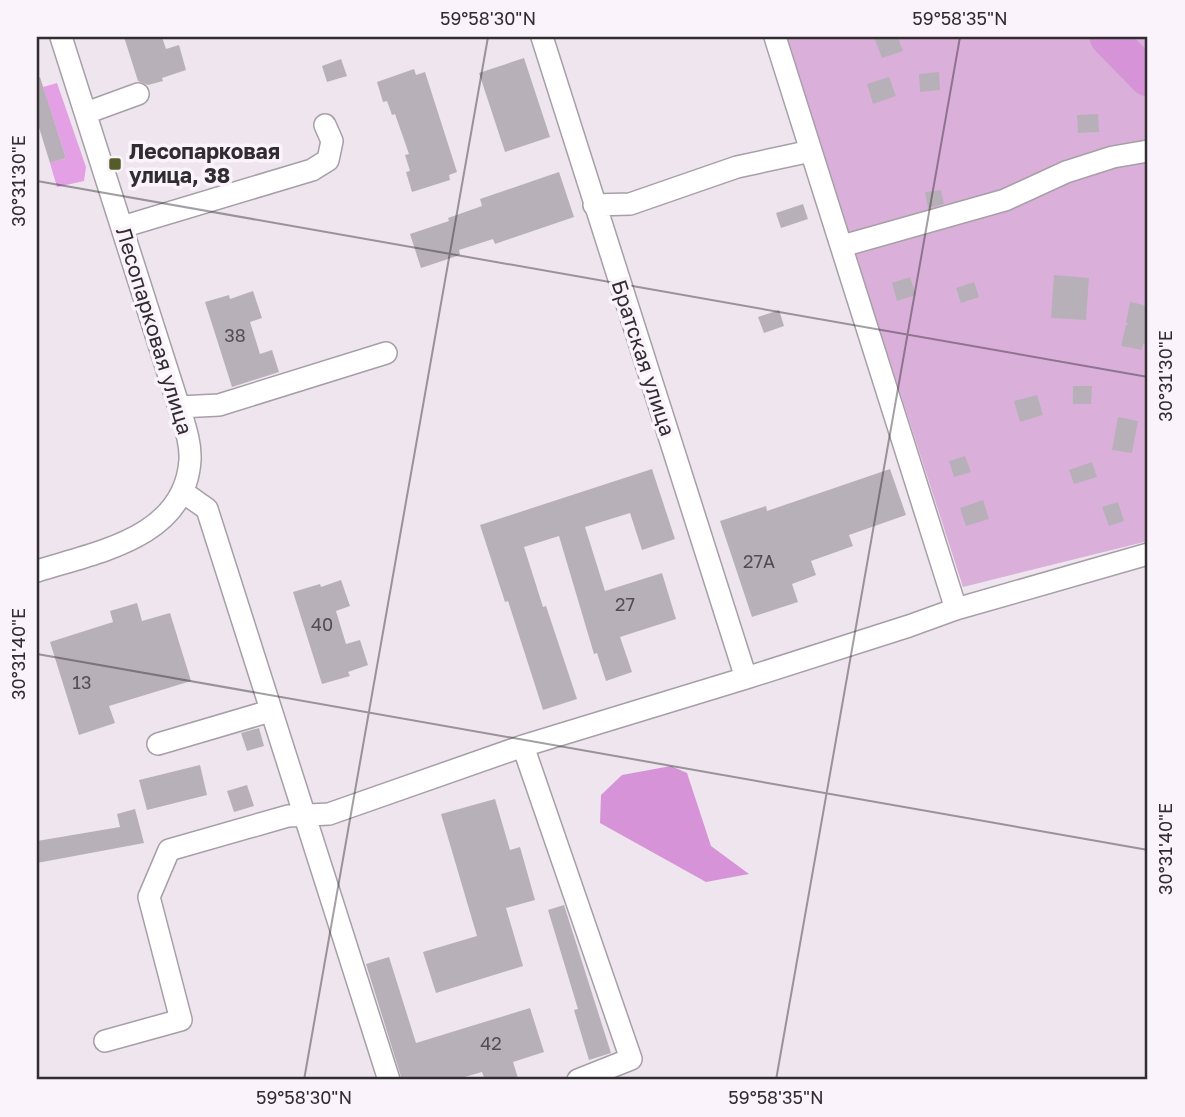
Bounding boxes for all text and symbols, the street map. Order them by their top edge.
text: 59°58'30"N [440,7,536,29]
text: 59°58'35"N [912,7,1008,29]
text: 30°31'30"E [7,135,29,227]
place label: Лесопарковая улица, 38 [129,138,280,188]
marker: Лесопарковая улица, 38 [107,156,123,172]
street label: Лесопарковая улица [111,224,199,437]
street label: Братская улица [606,276,681,439]
house number: 38 [224,324,246,346]
text: 30°31'30"E [1154,330,1176,422]
house number: 27А [743,550,775,572]
house number: 27 [615,593,635,615]
text: 30°31'40"E [7,608,29,700]
house number: 40 [311,613,333,635]
house number: 13 [72,671,92,693]
text: 30°31'40"E [1154,803,1176,895]
house number: 42 [480,1032,502,1054]
text: 59°58'30"N [256,1086,352,1108]
text: 59°58'35"N [728,1086,824,1108]

